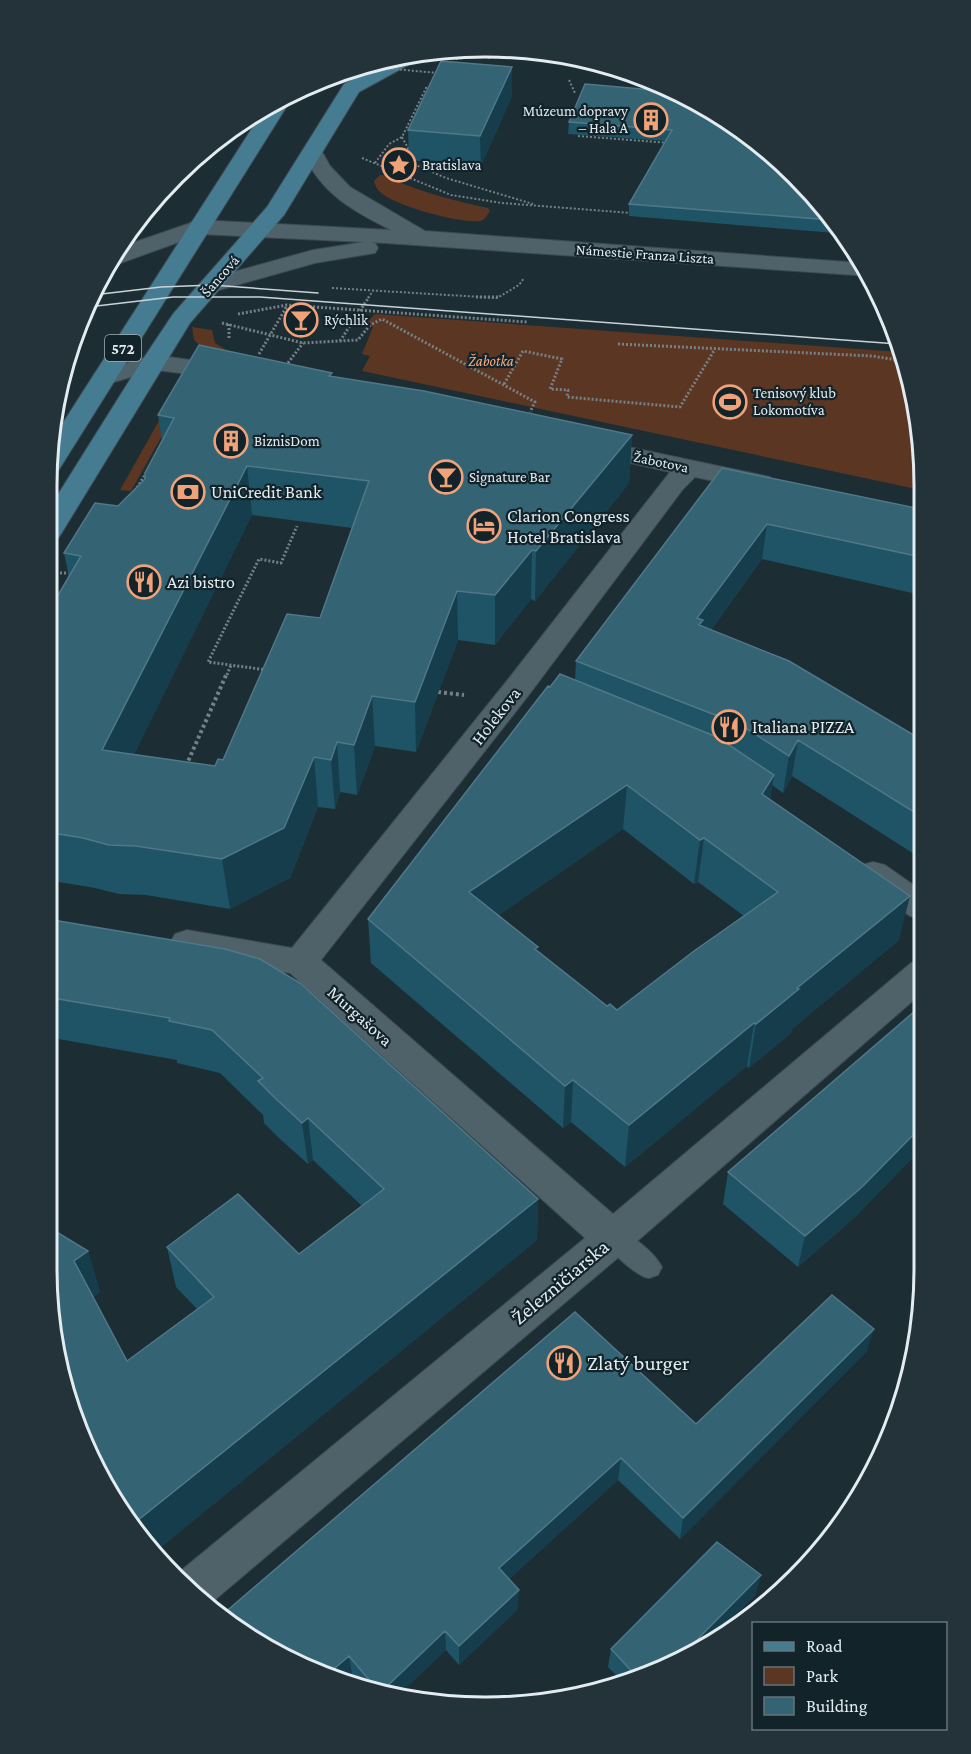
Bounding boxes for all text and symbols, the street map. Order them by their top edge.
building icon: Múzeum dopravy – Hala A [633,102,669,138]
place label: Múzeum dopravy – Hala A [523,103,628,136]
place icon: Bratislava [381,147,417,183]
place label: Bratislava [422,157,482,173]
street label: Námestie Franza Liszta [575,241,715,267]
street label: Šancová [198,252,242,300]
bar icon: Rýchlik [283,302,319,338]
place label: Rýchlik [324,312,369,329]
road number: 572 [105,335,141,361]
park label: Žabotka [468,353,514,369]
sports icon: Tenisový klub Lokomotíva [712,384,748,420]
place label: Tenisový klub Lokomotíva [753,385,836,418]
building icon: BiznisDom [213,423,249,459]
place label: BiznisDom [254,433,320,449]
street label: Žabotova [632,448,690,476]
bar icon: Signature Bar [428,459,464,495]
place label: Signature Bar [469,469,551,486]
bank icon: UniCredit Bank [170,474,206,510]
place label: UniCredit Bank [211,482,322,502]
place label: Clarion Congress Hotel Bratislava [507,506,630,547]
hotel icon: Clarion Congress Hotel Bratislava [466,508,502,544]
restaurant icon: Azi bistro [126,564,162,600]
place label: Azi bistro [167,572,235,592]
street label: Holekova [467,683,525,749]
restaurant icon: Italiana PIZZA [711,709,747,745]
place label: Italiana PIZZA [752,717,855,737]
street label: Murgašova [324,982,396,1050]
street label: Železničiarska [506,1234,614,1330]
restaurant icon: Zlatý burger [546,1345,582,1381]
place label: Zlatý burger [587,1351,690,1375]
legend [752,1622,947,1730]
text: Road [806,1636,843,1656]
text: Park [806,1666,838,1686]
text: Building [806,1696,868,1716]

